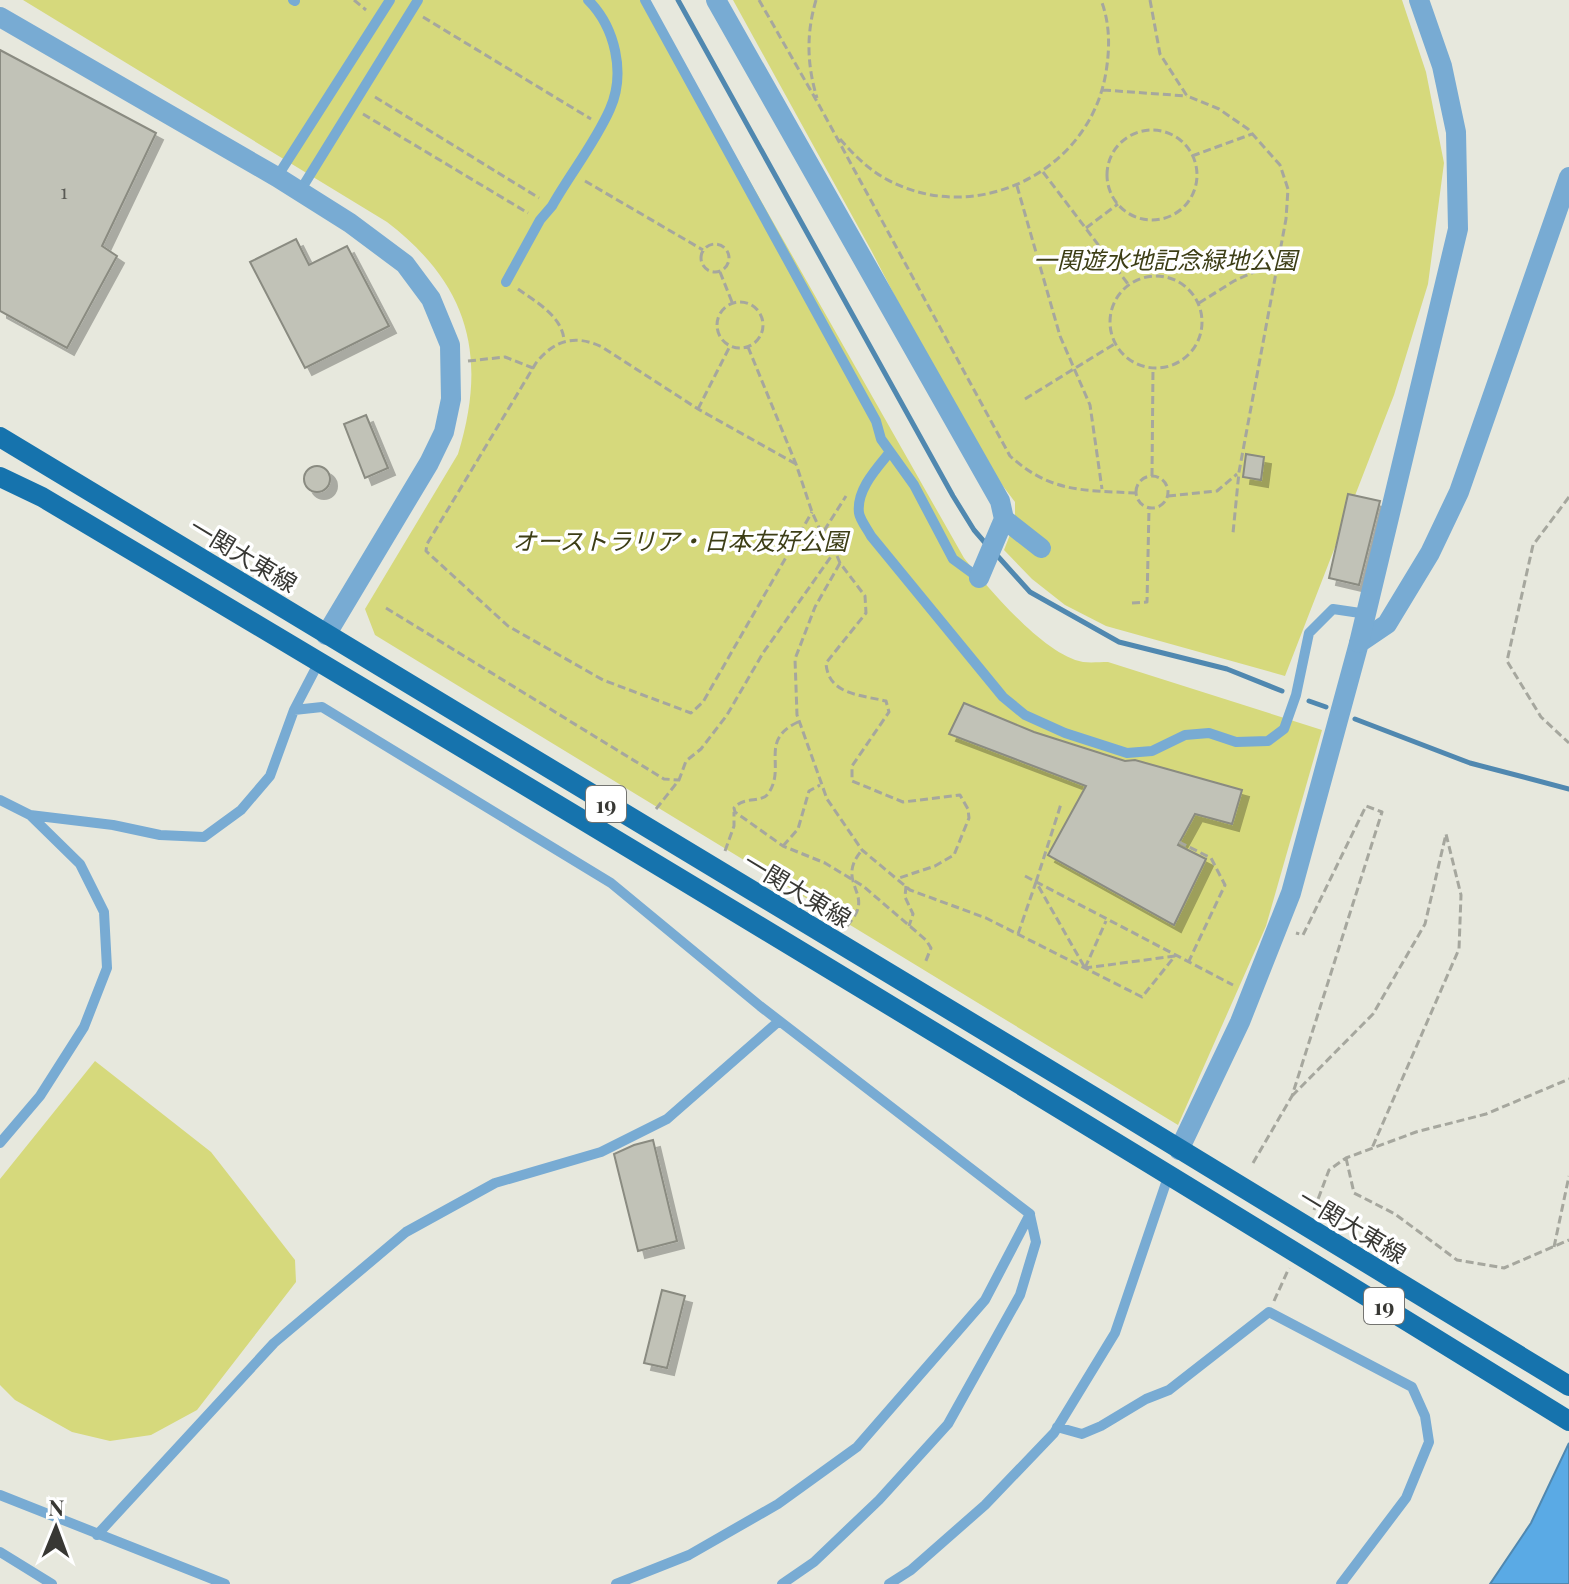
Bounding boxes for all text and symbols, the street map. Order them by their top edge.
house number: 1 [60,177,68,204]
park label: 一関遊水地記念緑地公園 [1033,243,1300,275]
street label: 一関大東線 [184,509,304,599]
park label: オーストラリア・日本友好公園 [513,524,850,556]
road number: 19 [586,786,626,822]
street label: 一関大東線 [738,844,858,934]
street label: 一関大東線 [1293,1180,1413,1270]
road number: 19 [1364,1288,1404,1324]
north arrow [16,1488,96,1568]
text: N [48,1492,65,1522]

